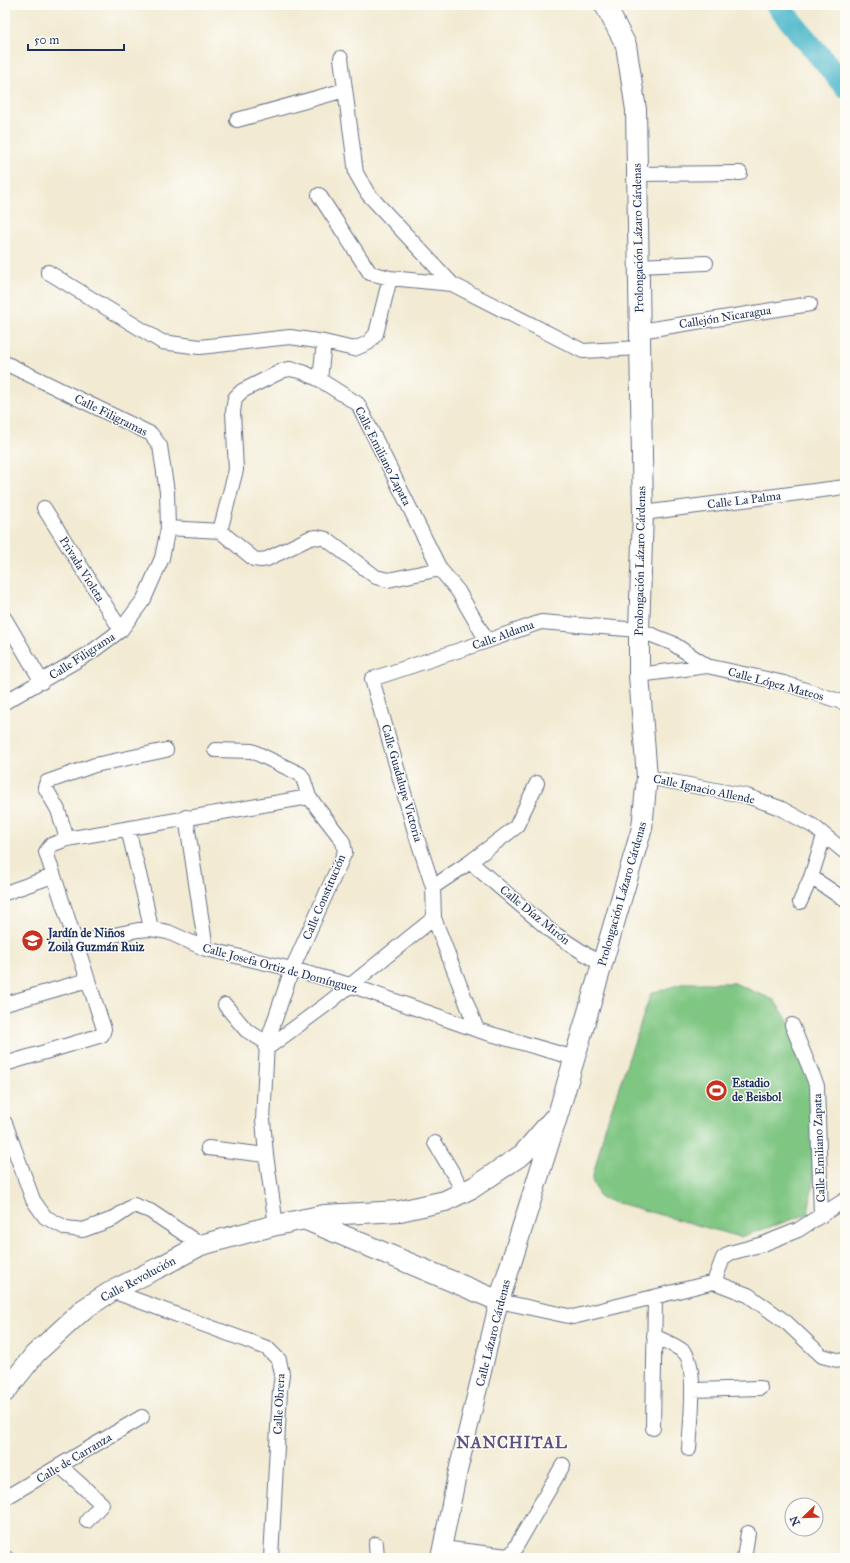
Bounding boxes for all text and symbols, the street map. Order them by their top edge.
scale bar [28,26,124,52]
text: 50 m [34,33,59,47]
street label: Prolongación Lázaro Cárdenas [630,163,647,313]
street label: Callejón Nicaragua [678,303,773,332]
street label: Calle Filigramas [72,391,150,440]
street label: Calle Emiliano Zapata [352,404,414,509]
street label: Prolongación Lázaro Cárdenas [632,486,649,636]
street label: Calle La Palma [706,488,782,511]
street label: Privada Violeta [56,534,108,605]
street label: Calle Aldama [470,617,537,653]
street label: Calle Filigrama [47,629,119,683]
street label: Calle López Mateos [727,664,825,704]
street label: Calle Guadalupe Victoria [379,723,426,844]
street label: Calle Ignacio Allende [652,771,756,808]
street label: Prolongación Lázaro Cárdenas [595,820,650,968]
street label: Calle Constitución [300,852,349,942]
street label: Calle Díaz Mirón [497,882,573,948]
place label: Jardín de Niños Zoila Guzmán Ruiz [46,926,145,954]
school or university icon: Jardín de Niños Zoila Guzmán Ruiz [20,927,46,953]
street label: Calle Josefa Ortiz de Domínguez [201,941,360,997]
place label: Estadio de Beisbol [732,1076,782,1104]
sports icon: Estadio de Beisbol [703,1077,729,1103]
street label: Calle Emiliano Zapata [810,1092,828,1203]
street label: Calle Revolución [98,1253,178,1305]
street label: Calle Lázaro Cárdenas [473,1278,513,1388]
street label: Calle Obrera [270,1372,288,1435]
street label: Calle de Carranza [34,1430,115,1486]
district label: NANCHITAL [456,1433,568,1452]
north arrow [784,1497,824,1537]
text: N [787,1513,803,1528]

